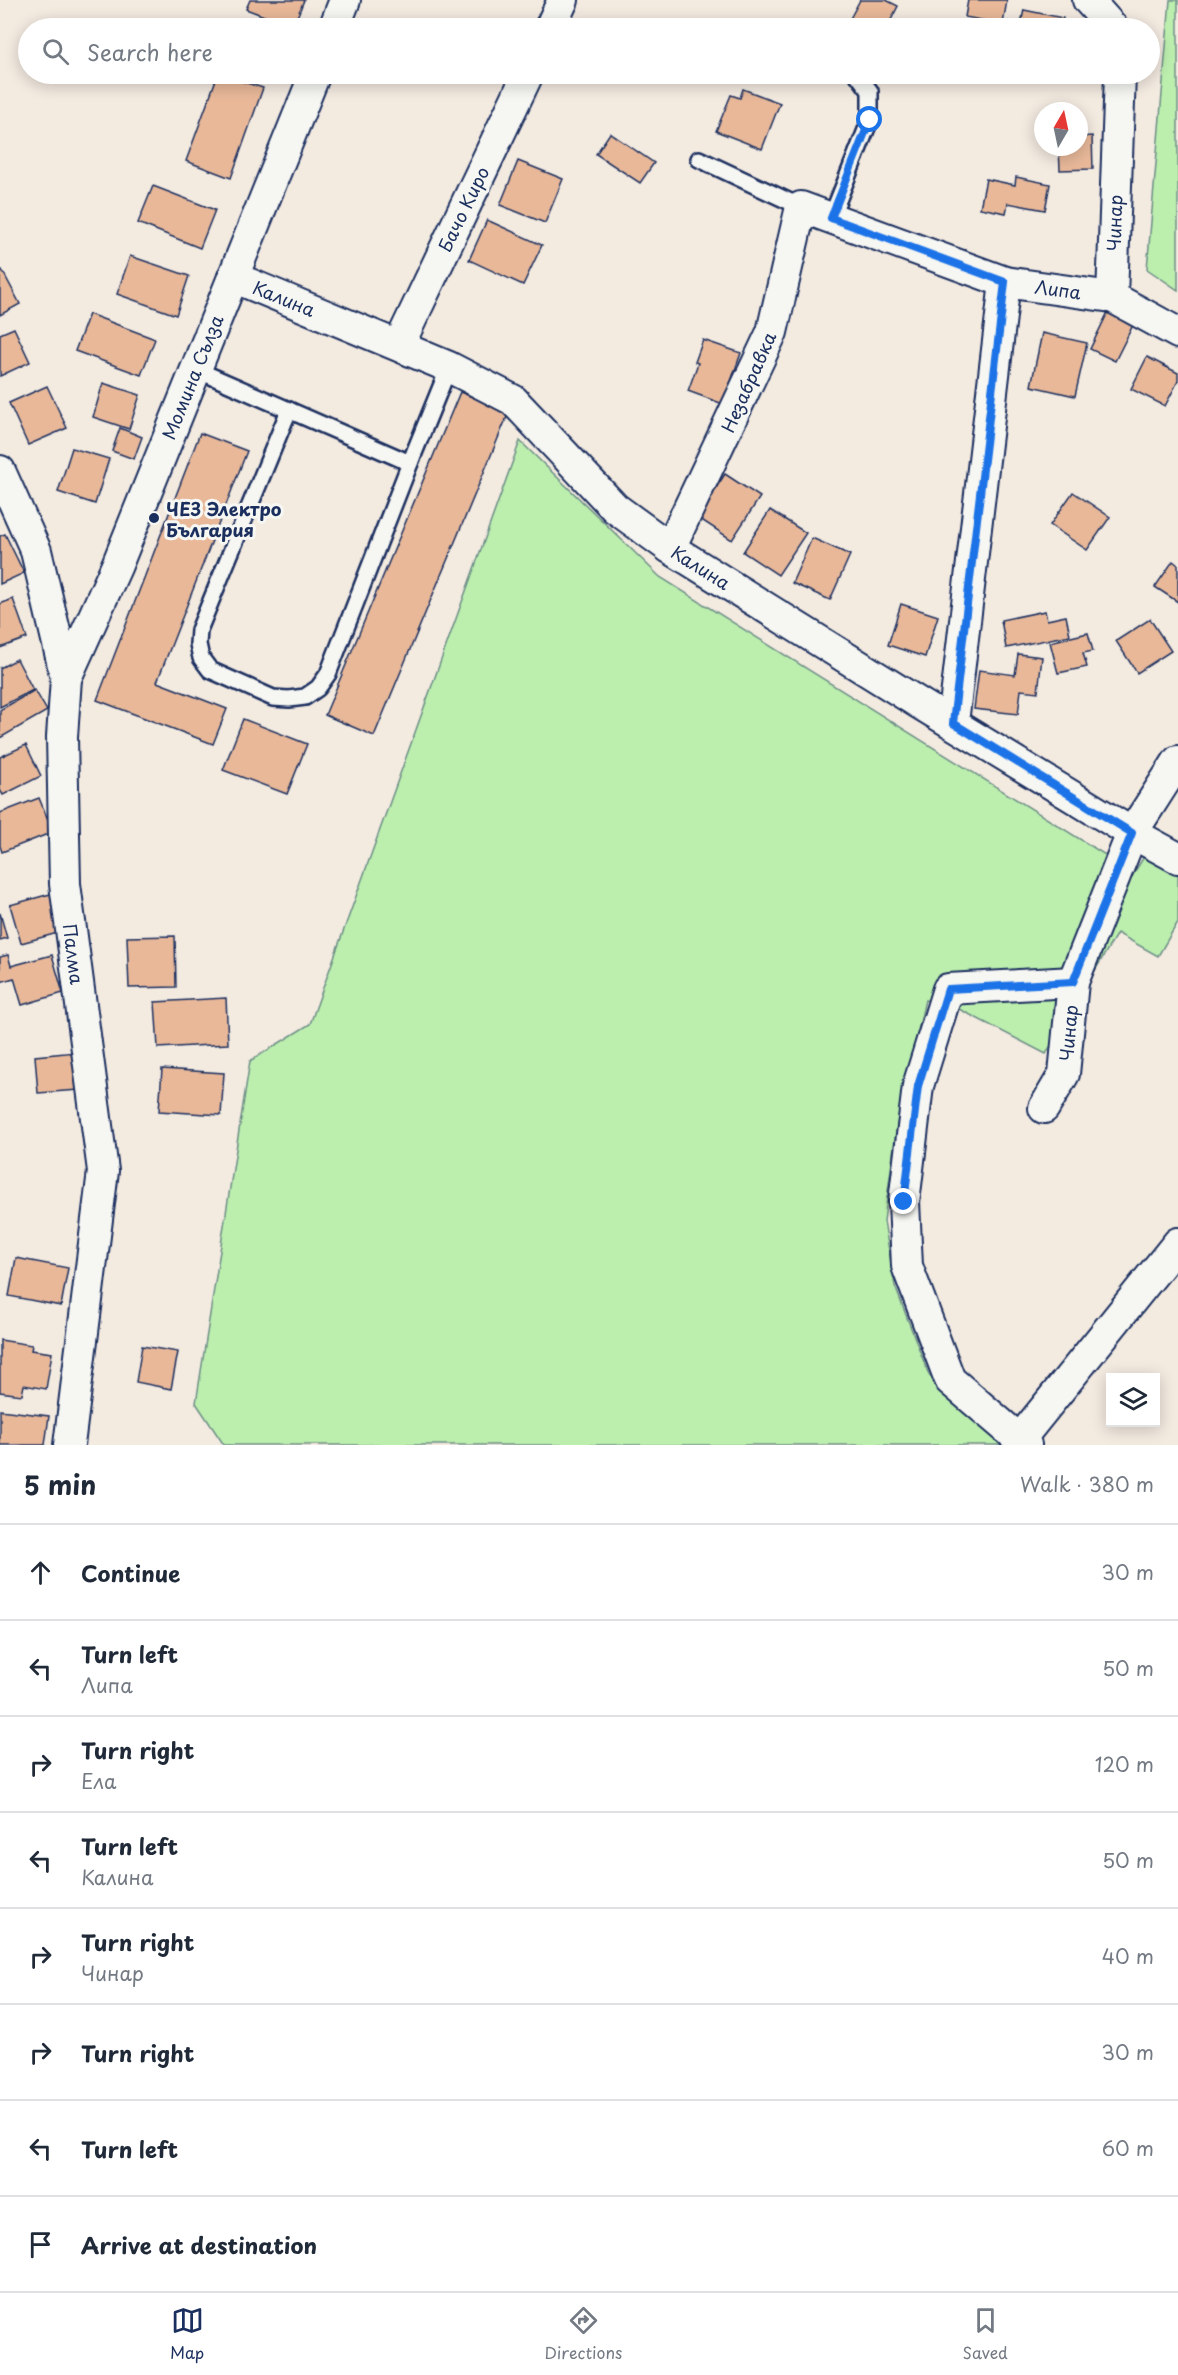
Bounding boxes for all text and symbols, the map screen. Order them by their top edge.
search box [18,18,1160,84]
icon: search [39,35,72,68]
text: Search here [87,35,213,68]
north arrow [1034,102,1088,156]
route start [856,106,882,132]
street label: Бачо Киро [431,162,495,256]
street label: Чинар [1100,194,1128,252]
street label: Липа [1033,272,1084,306]
street label: Калина [249,273,320,323]
street label: Момина Сълза [155,310,230,444]
street label: Незабравка [714,327,783,437]
place label: ЧЕЗ Электро България [166,495,282,543]
marker: ЧЕЗ Электро България [147,511,161,525]
street label: Калина [666,538,736,596]
street label: Палма [57,922,91,986]
street label: Чинар [1052,1004,1084,1062]
route end [890,1188,916,1214]
map controls [1106,1373,1160,1427]
button: layers [1106,1373,1160,1427]
text: 5 min [24,1465,96,1504]
text: Walk · 380 m [1020,1469,1154,1499]
icon: ahead [24,1556,57,1589]
text: Continue [81,1556,180,1589]
text: 30 m [1101,1557,1154,1587]
text: Turn left [81,1637,178,1670]
icon: left [24,1652,57,1685]
text: 50 m [1102,1653,1154,1683]
text: Липа [81,1670,133,1700]
text: Turn right [81,1733,194,1766]
icon: right [24,1748,57,1781]
text: 120 m [1095,1749,1154,1779]
text: Ела [81,1766,116,1796]
text: Turn left [81,1829,178,1862]
icon: left [24,1844,57,1877]
text: 50 m [1102,1845,1154,1875]
text: Калина [81,1862,154,1892]
text: Turn right [81,1925,194,1958]
icon: right [24,1940,57,1973]
text: 40 m [1102,1941,1154,1971]
text: Чинар [81,1958,144,1988]
icon: right [24,2036,57,2069]
text: Turn right [81,2036,194,2069]
text: 30 m [1101,2037,1154,2067]
icon: left [24,2132,57,2165]
text: Turn left [81,2132,178,2165]
text: 60 m [1102,2133,1154,2163]
icon: arrive [24,2228,57,2261]
text: Arrive at destination [81,2228,317,2261]
tab: Map [170,2304,204,2364]
tab: Directions [544,2304,622,2364]
tab: Saved [962,2304,1008,2364]

